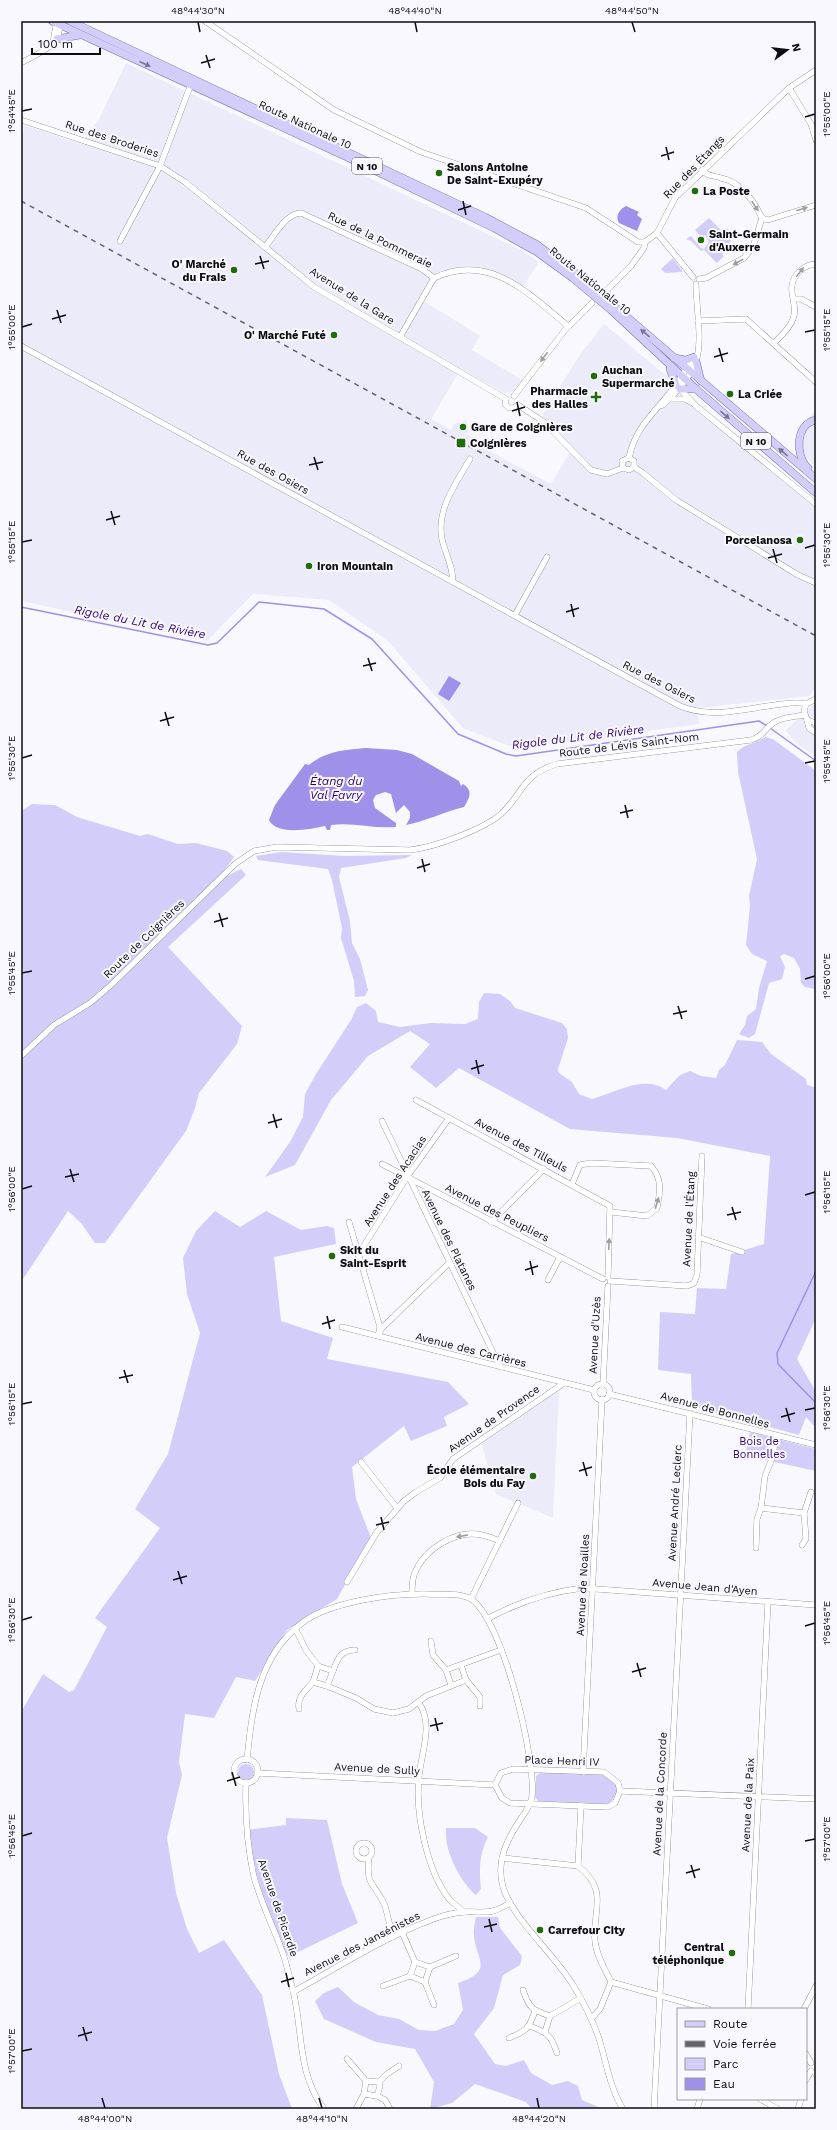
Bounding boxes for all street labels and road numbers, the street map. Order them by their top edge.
street label: Route Nationale 10 [257,98,354,152]
street label: Rue des Broderies [63,118,161,160]
street label: Rue des Étangs [660,132,728,201]
road number: N 10 [352,158,382,174]
street label: Rue de la Pommeraie [326,209,434,271]
street label: Route Nationale 10 [547,244,633,318]
street label: Avenue de la Gare [307,265,397,327]
road number: N 10 [741,433,771,449]
street label: Rue des Osiers [235,447,311,497]
street label: Rue des Osiers [620,658,698,706]
street label: Route de Lévis Saint-Nom [558,730,700,760]
street label: Route de Coignières [101,897,187,981]
street label: Avenue des Tilleuls [472,1115,570,1175]
street label: Avenue des Acacias [361,1133,429,1229]
street label: Avenue de l'Étang [679,1171,698,1267]
street label: Avenue des Peupliers [443,1181,551,1245]
street label: Avenue des Platanes [419,1187,479,1293]
street label: Avenue d'Uzès [586,1296,604,1374]
street label: Avenue des Carrières [414,1330,528,1370]
street label: Avenue de Provence [446,1383,542,1455]
street label: Avenue de Bonnelles [659,1389,771,1431]
street label: Avenue André Leclerc [665,1444,685,1562]
street label: Avenue de Noailles [574,1533,592,1636]
street label: Avenue Jean d'Ayen [652,1576,758,1598]
street label: Avenue de la Concorde [650,1732,670,1856]
street label: Place Henri IV [524,1753,600,1769]
street label: Avenue de la Paix [739,1757,757,1853]
street label: Avenue de Sully [334,1760,420,1778]
street label: Avenue de Picardie [255,1858,301,1958]
street label: Avenue des Jansénistes [302,1909,422,1979]

